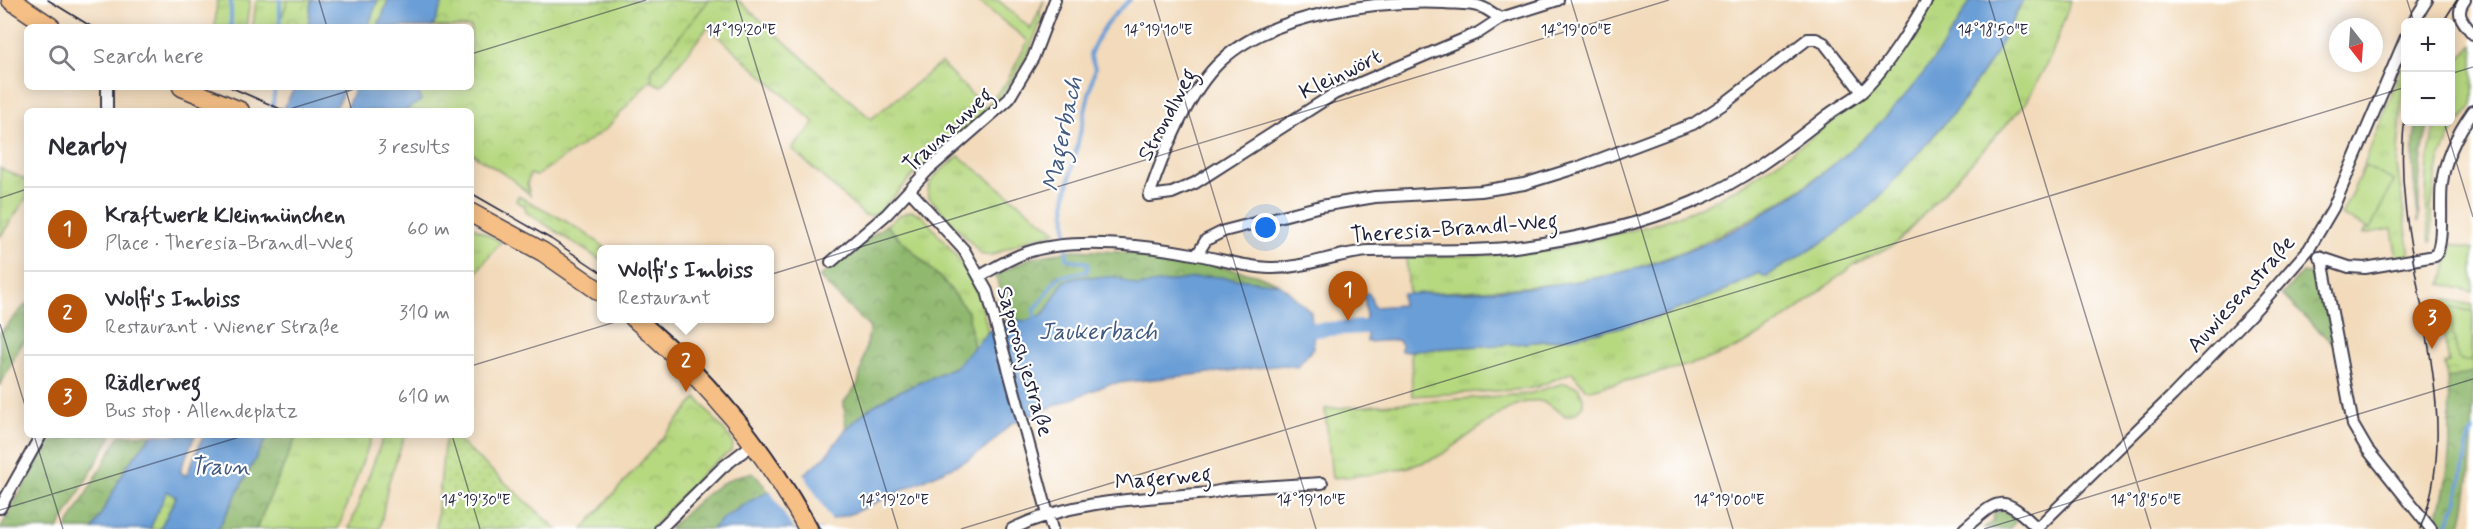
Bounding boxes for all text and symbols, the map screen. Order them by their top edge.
north arrow [2329,18,2383,72]
map controls [2401,18,2455,126]
button: + [2401,18,2455,72]
text: 14°19'20"E [706,21,776,41]
text: 14°19'10"E [1123,21,1193,41]
text: 14°19'00"E [1541,21,1612,41]
text: 14°18'50"E [1958,21,2029,41]
search box [24,24,474,90]
icon: search [45,41,78,74]
text: Search here [93,43,204,71]
street label: Kleinwört [1295,43,1387,107]
street label: Strondlweg [1132,64,1206,167]
button: − [2401,72,2455,126]
water label: Magerbach [1036,74,1094,195]
street label: Traunauweg [897,82,1001,182]
text: Nearby [48,130,127,164]
text: 3 results [378,134,450,161]
text: Kraftwerk Kleinmünchen [105,202,345,230]
street label: Theresia-Brandl-Weg [1349,208,1559,253]
your location [1251,213,1280,242]
text: 1 [63,216,72,243]
text: 60 m [407,216,450,243]
text: Place · Theresia-Brandl-Weg [105,230,354,257]
street label: Auwiesenstraße [2181,230,2302,359]
popup [597,245,774,323]
text: Wolfi's Imbiss [618,257,753,285]
pin: 1 [1328,272,1368,321]
street label: Saporoshjestraße [989,283,1059,440]
text: Restaurant [618,285,711,312]
text: Wolfi's Imbiss [105,286,240,314]
text: 2 [63,300,72,327]
text: 310 m [399,300,450,327]
pin: 3 [2412,300,2452,349]
text: Restaurant · Wiener Straße [105,314,339,341]
water label: Jaukerbach [1039,317,1157,348]
pin: 2 [666,342,706,392]
text: Rädlerweg [105,370,201,398]
text: 3 [63,384,72,411]
text: 610 m [398,384,450,411]
text: Bus stop · Allendeplatz [105,398,298,425]
water label: Traun [190,452,251,483]
street label: Magerweg [1114,461,1213,500]
text: 14°19'30"E [441,491,511,511]
text: 14°19'20"E [859,491,929,511]
text: 14°19'10"E [1276,491,1346,511]
text: 14°19'00"E [1694,491,1765,511]
text: 14°18'50"E [2111,491,2182,511]

